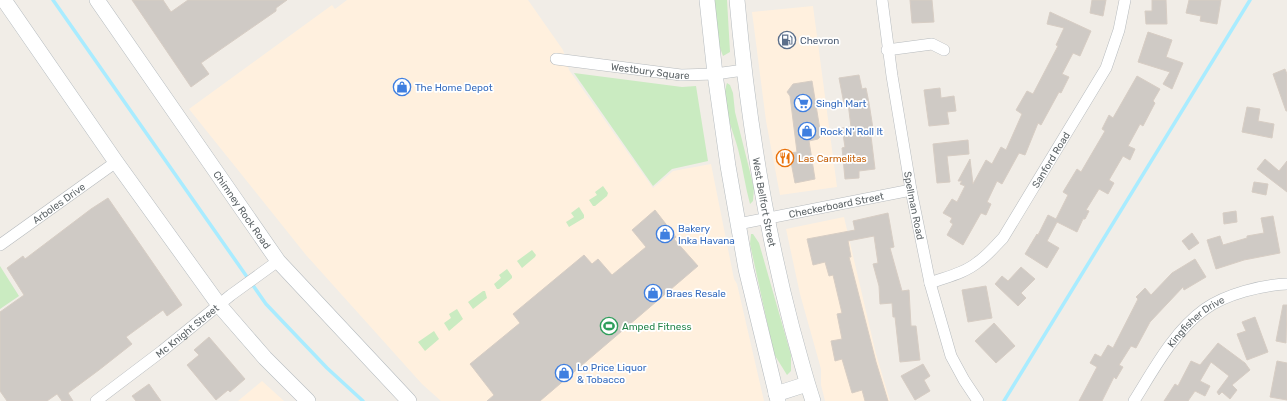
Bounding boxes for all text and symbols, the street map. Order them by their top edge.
fuel station icon: Chevron [777,30,797,50]
place label: Chevron [800,35,839,47]
street label: Westbury Square [610,61,690,82]
shop icon: The Home Depot [392,77,412,97]
place label: The Home Depot [415,82,493,94]
supermarket icon: Singh Mart [793,93,813,113]
place label: Singh Mart [816,98,866,110]
shop icon: Rock N' Roll It [797,121,817,141]
place label: Rock N' Roll It [820,126,883,138]
street label: Sanford Road [1030,130,1073,190]
restaurant icon: Las Carmelitas [775,148,795,168]
place label: Las Carmelitas [798,153,867,165]
street label: West Bellfort Street [750,157,778,248]
street label: Chimney Rock Road [210,169,273,251]
street label: Spellman Road [901,171,926,241]
street label: Arboles Drive [30,181,88,227]
street label: Checkerboard Street [788,190,885,221]
place label: Bakery Inka Havana [678,223,735,247]
shop icon: Bakery Inka Havana [655,224,675,244]
shop icon: Braes Resale [643,283,663,303]
place label: Braes Resale [666,288,726,300]
street label: Kingfisher Drive [1165,294,1227,350]
street label: Mc Knight Street [154,302,222,361]
sports icon: Amped Fitness [599,316,619,336]
place label: Amped Fitness [622,321,692,333]
place label: Lo Price Liquor & Tobacco [577,362,647,386]
shop icon: Lo Price Liquor & Tobacco [554,363,574,383]

